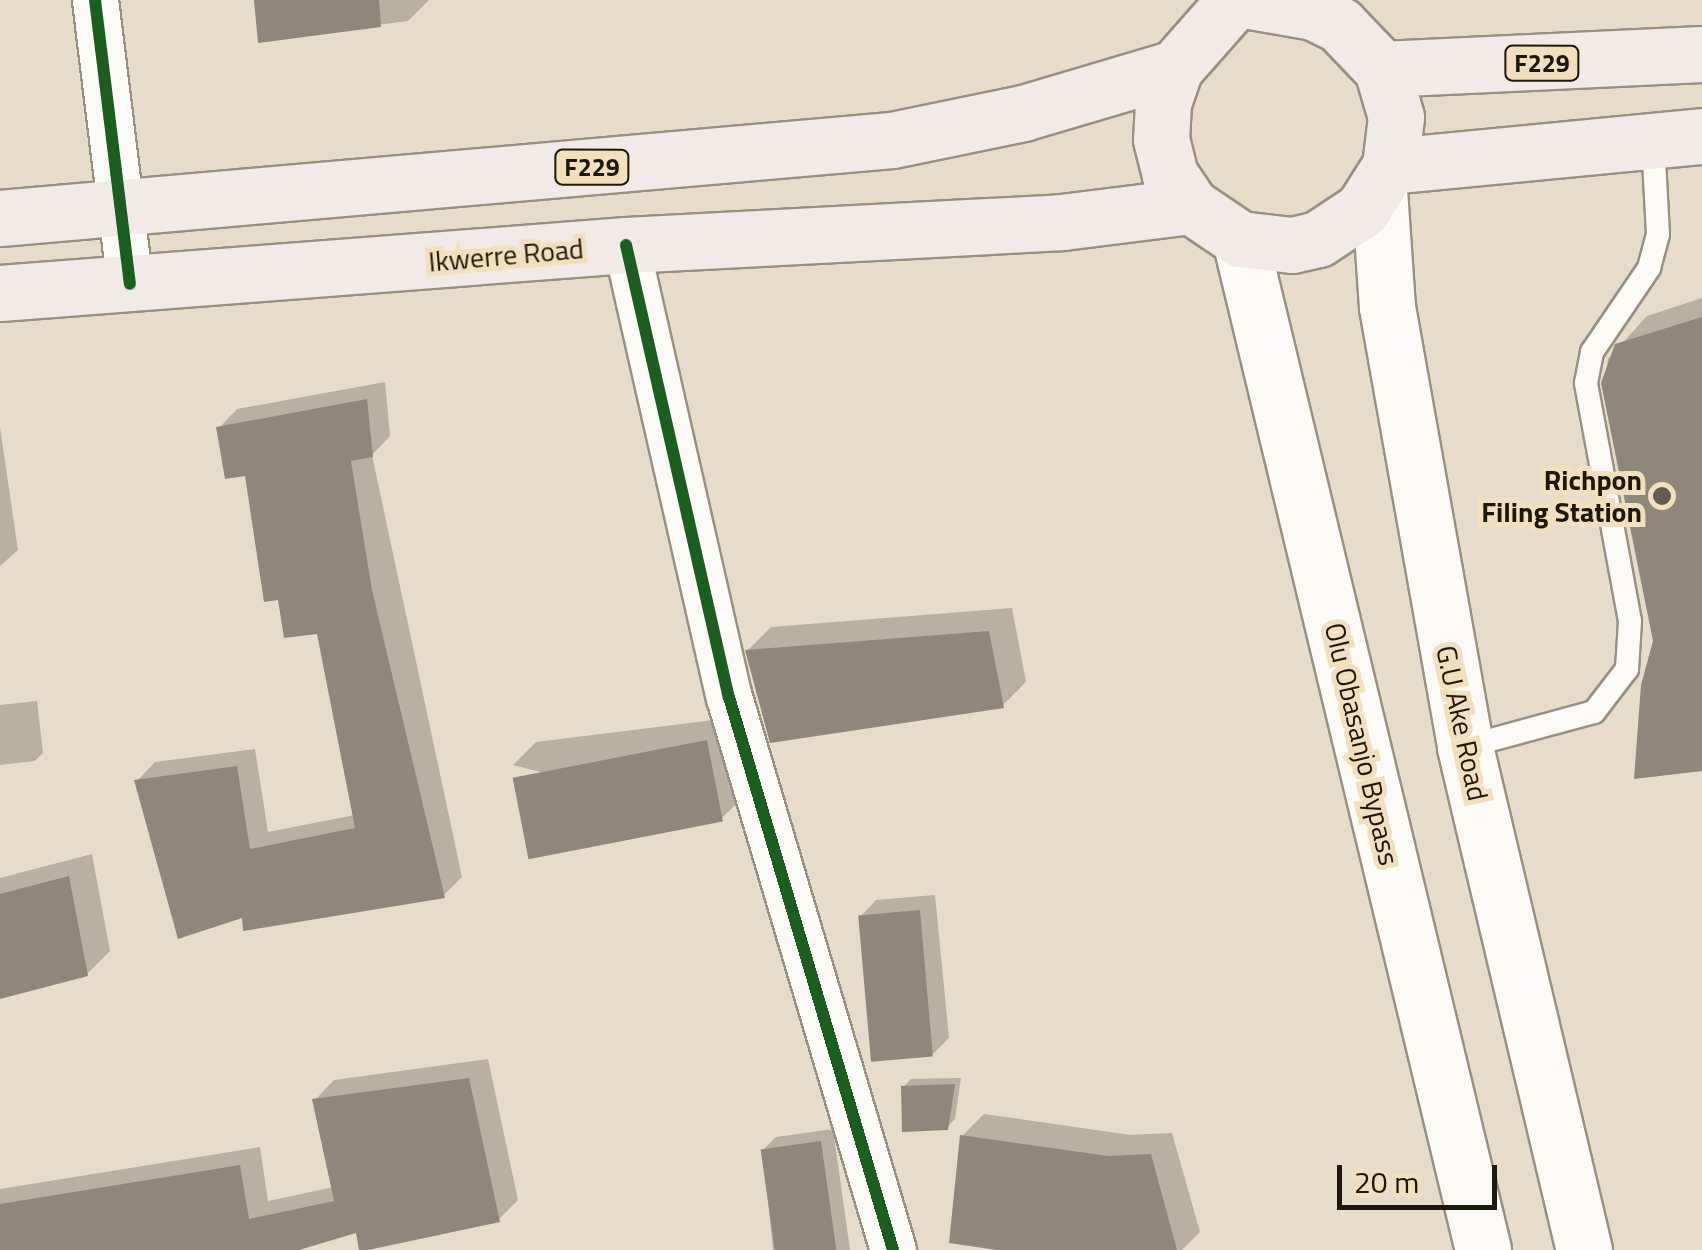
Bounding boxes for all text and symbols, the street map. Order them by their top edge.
road number: F229 [1502,43,1582,83]
road number: F229 [552,147,632,187]
street label: Ikwerre Road [427,231,585,279]
place label: Richpon Filing Station [1481,463,1642,529]
marker: Richpon Filing Station [1651,485,1673,507]
street label: Olu Obasanjo Bypass [1318,619,1406,869]
street label: G.U Ake Road [1429,642,1495,804]
scale bar [1342,1145,1502,1207]
text: 20 m [1354,1159,1419,1205]

